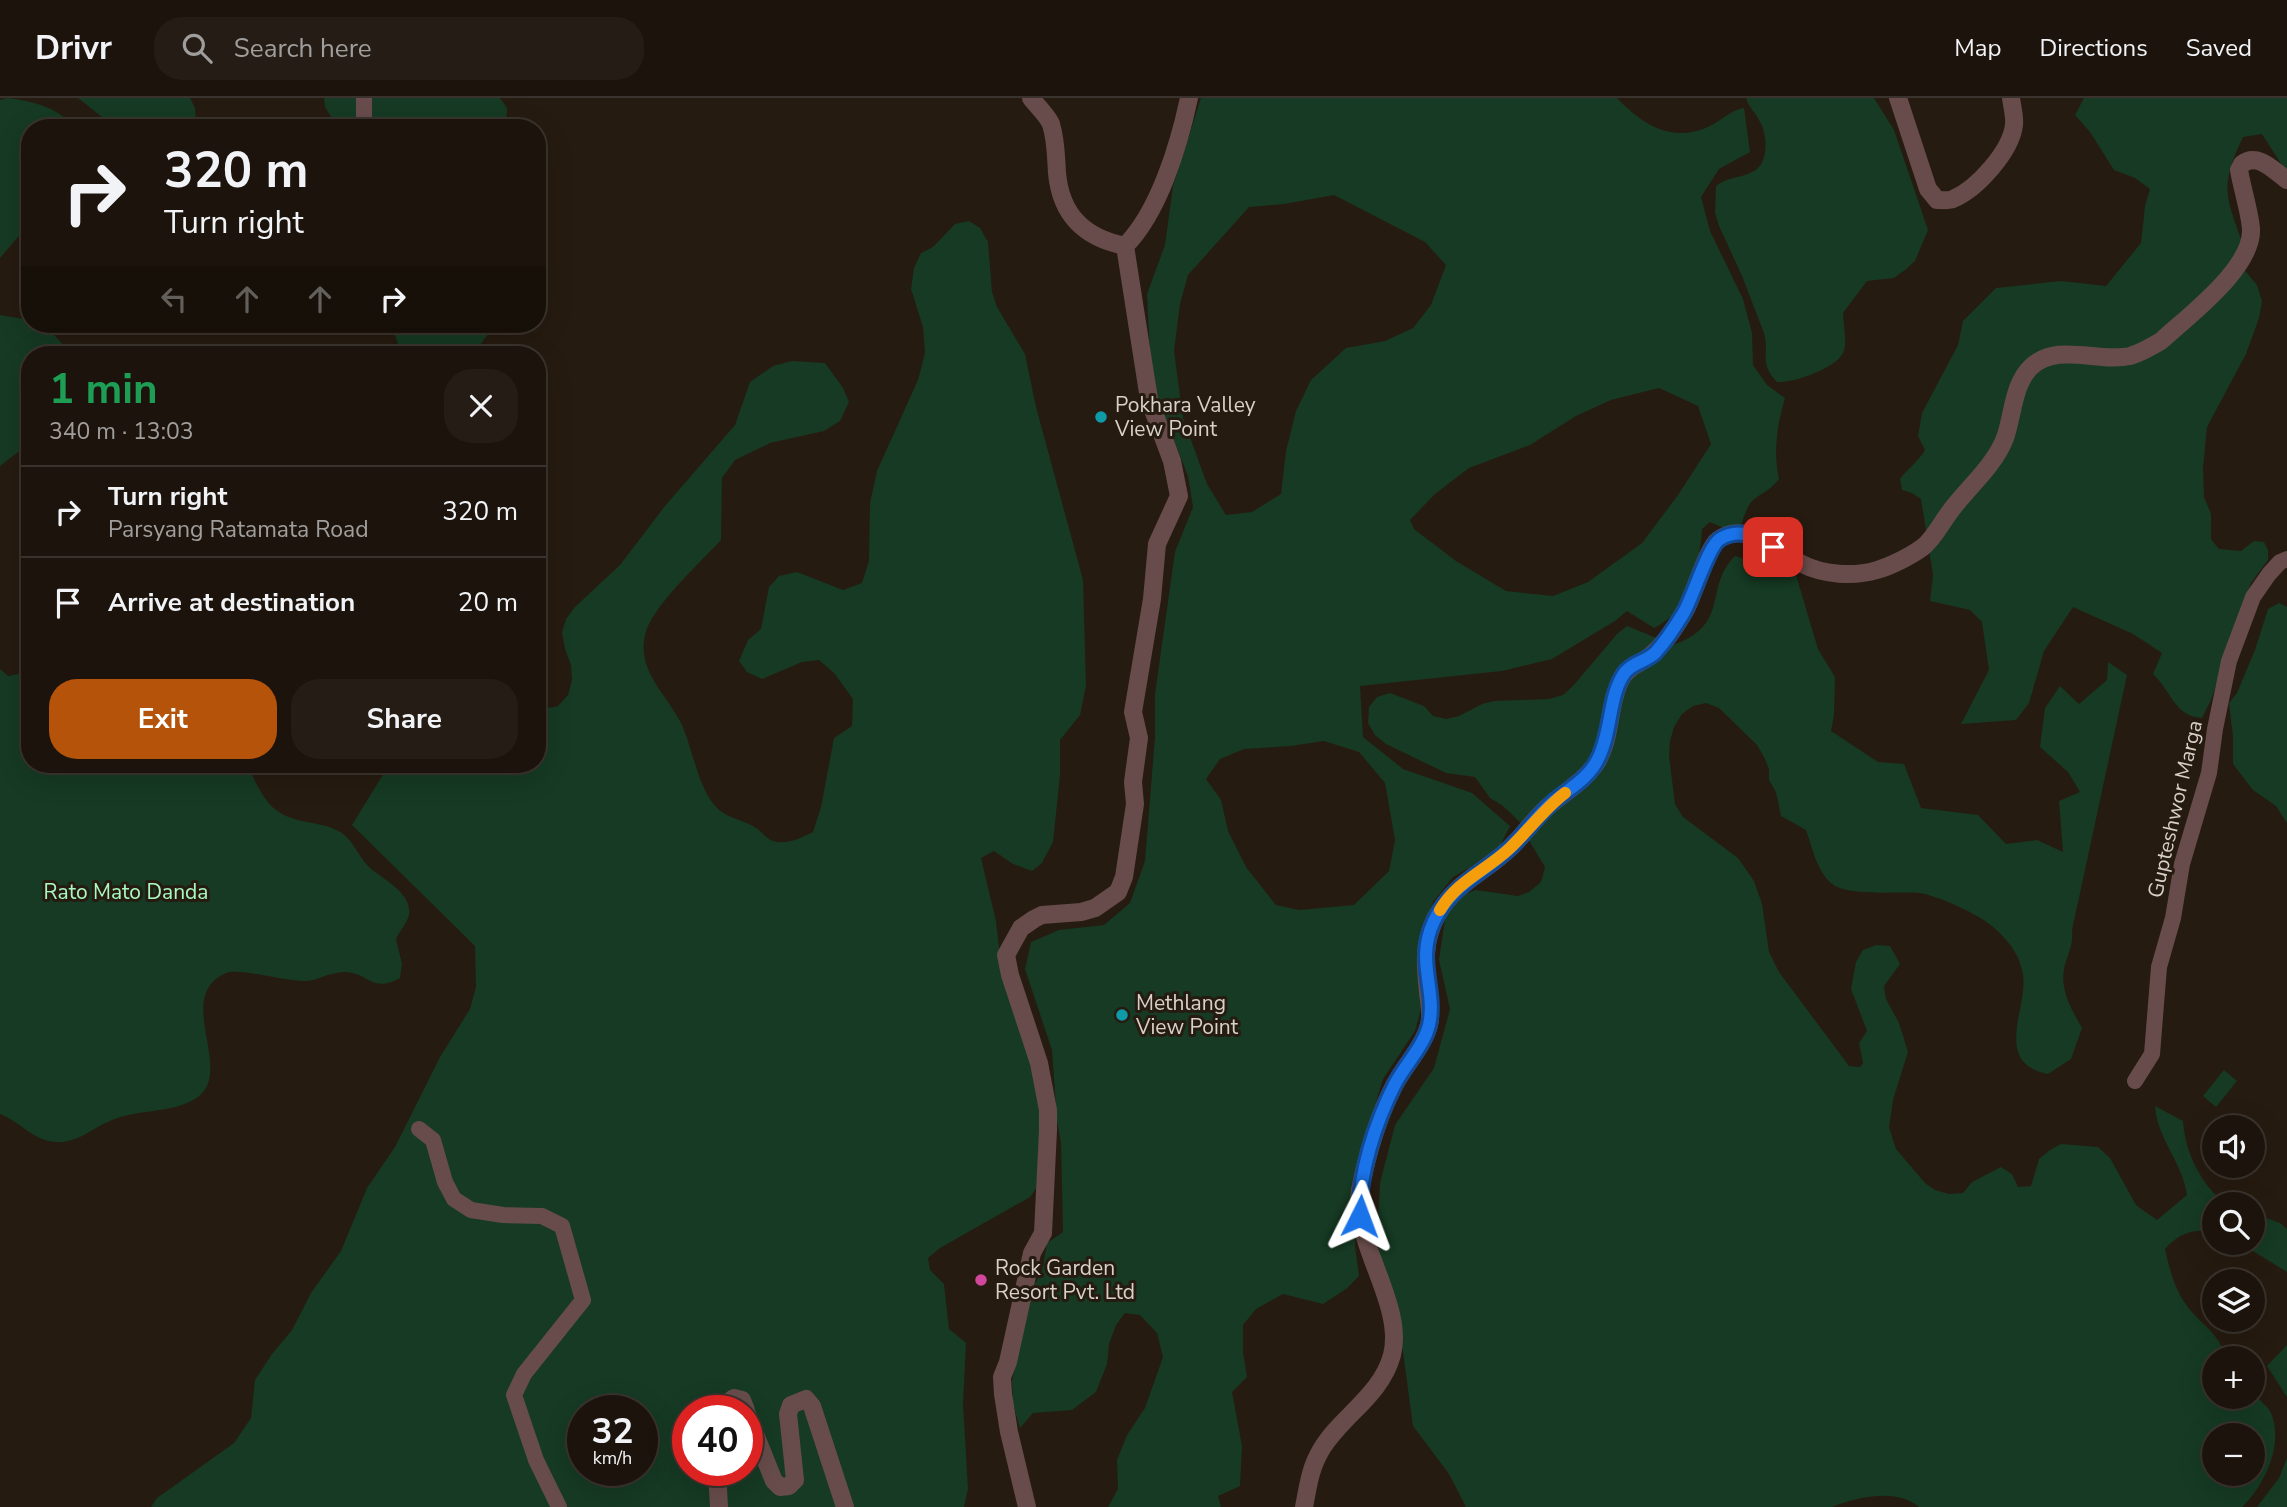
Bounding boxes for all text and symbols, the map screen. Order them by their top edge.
search box [154,17,644,80]
text: Drivr [35,26,112,71]
icon: search [178,29,216,67]
text: Search here [234,31,372,66]
text: Map [1954,32,2001,64]
text: Directions [2039,32,2148,64]
text: Saved [2186,32,2252,64]
text: 320 m [164,137,308,204]
icon: right [49,147,140,238]
text: Turn right [164,201,304,244]
icon: left [155,280,193,318]
icon: ahead [228,280,266,318]
icon: ahead [301,280,339,318]
icon: right [374,280,412,318]
text: 1 min [49,361,158,418]
button: close [444,369,518,443]
place label: Pokhara Valley View Point [1114,391,1256,443]
marker: Pokhara Valley View Point [1093,409,1109,425]
text: 340 m · 13:03 [49,416,194,447]
text: Turn right [108,479,227,514]
icon: right [49,493,87,531]
text: 320 m [442,494,518,529]
text: Parsyang Ratamata Road [108,514,369,545]
pin [1743,517,1803,577]
icon: arrive [1754,528,1792,566]
icon: arrive [49,584,87,622]
text: Arrive at destination [108,585,355,620]
text: 20 m [458,585,518,620]
button: Exit [49,679,277,759]
button: Share [291,679,518,759]
street label: Gupteshwor Marga [2141,717,2209,901]
park label: Rato Mato Danda [44,878,208,906]
place label: Methlang View Point [1135,989,1239,1041]
marker: Methlang View Point [1114,1007,1130,1023]
map controls [2202,1115,2265,1486]
button: sound [2202,1115,2265,1178]
position arrow [1323,1179,1397,1253]
button: search [2202,1192,2265,1255]
place label: Rock Garden Resort Pvt. Ltd [995,1254,1135,1306]
button: layers [2202,1269,2265,1332]
marker: Rock Garden Resort Pvt. Ltd [973,1272,989,1288]
button: + [2202,1346,2265,1409]
speed limit sign: 40 [672,1395,763,1486]
text: 32 [591,1408,634,1455]
button: − [2202,1423,2265,1486]
text: km/h [593,1446,632,1470]

